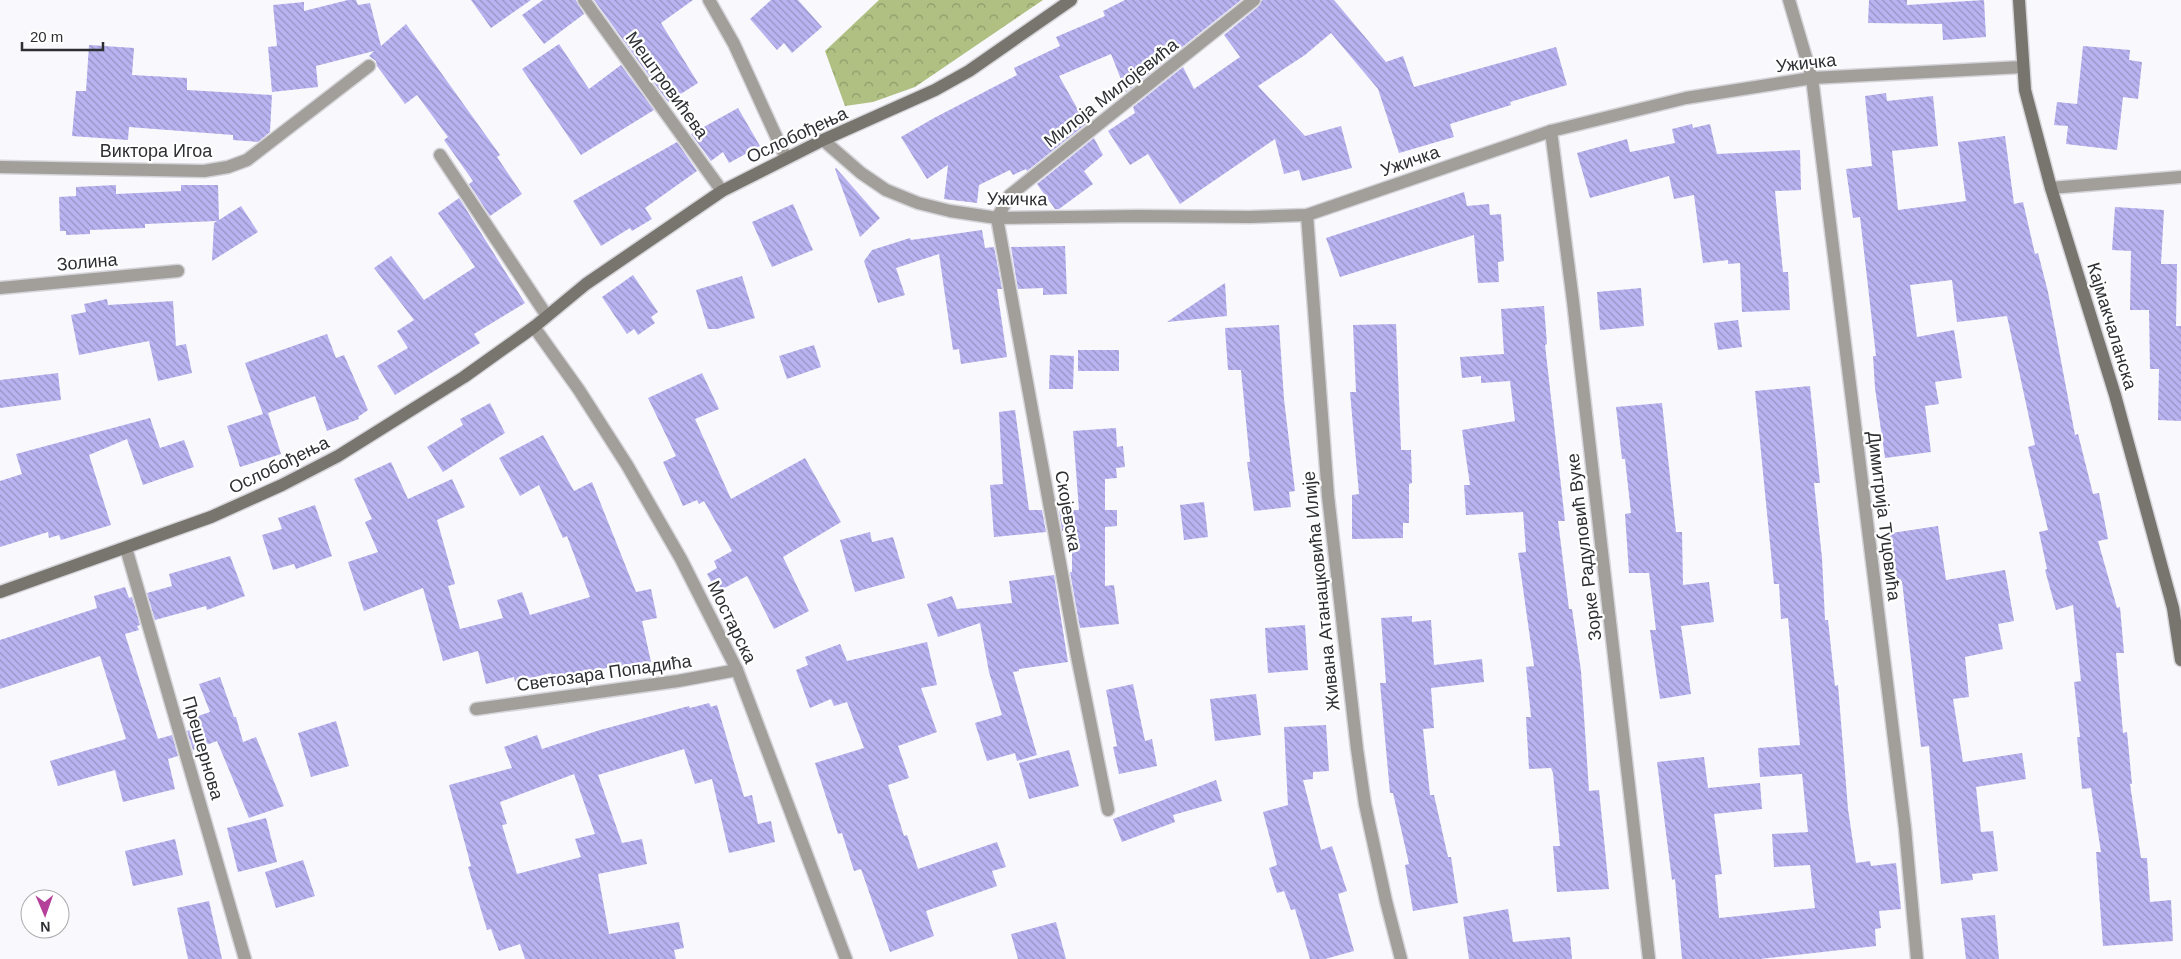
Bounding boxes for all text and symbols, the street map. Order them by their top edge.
scale bar [22,20,104,52]
text: 20 m [30,28,63,45]
street label: Мештровићева [622,28,713,143]
street label: Милоја Милојевића [1040,34,1183,151]
street label: Ужичка [1775,50,1838,76]
street label: Ослобођења [744,103,851,167]
street label: Виктора Игоа [100,141,213,161]
street label: Ужичка [1378,141,1443,180]
street label: Ужичка [987,188,1048,210]
street label: Золина [56,249,119,275]
street label: Кајмакчаланска [2083,260,2141,393]
street label: Димитрија Туцовића [1864,430,1904,603]
street label: Ослобођења [226,432,333,498]
street label: Зорке Радуловић Вуке [1563,452,1605,642]
street label: Скојевска [1051,469,1085,554]
street label: Живана Атанацковића Илије [1298,470,1344,712]
street label: Мостарска [703,577,761,668]
street label: Светозара Попадића [515,651,694,695]
street label: Прешернова [179,694,228,803]
north arrow [20,889,70,939]
text: N [40,919,51,935]

